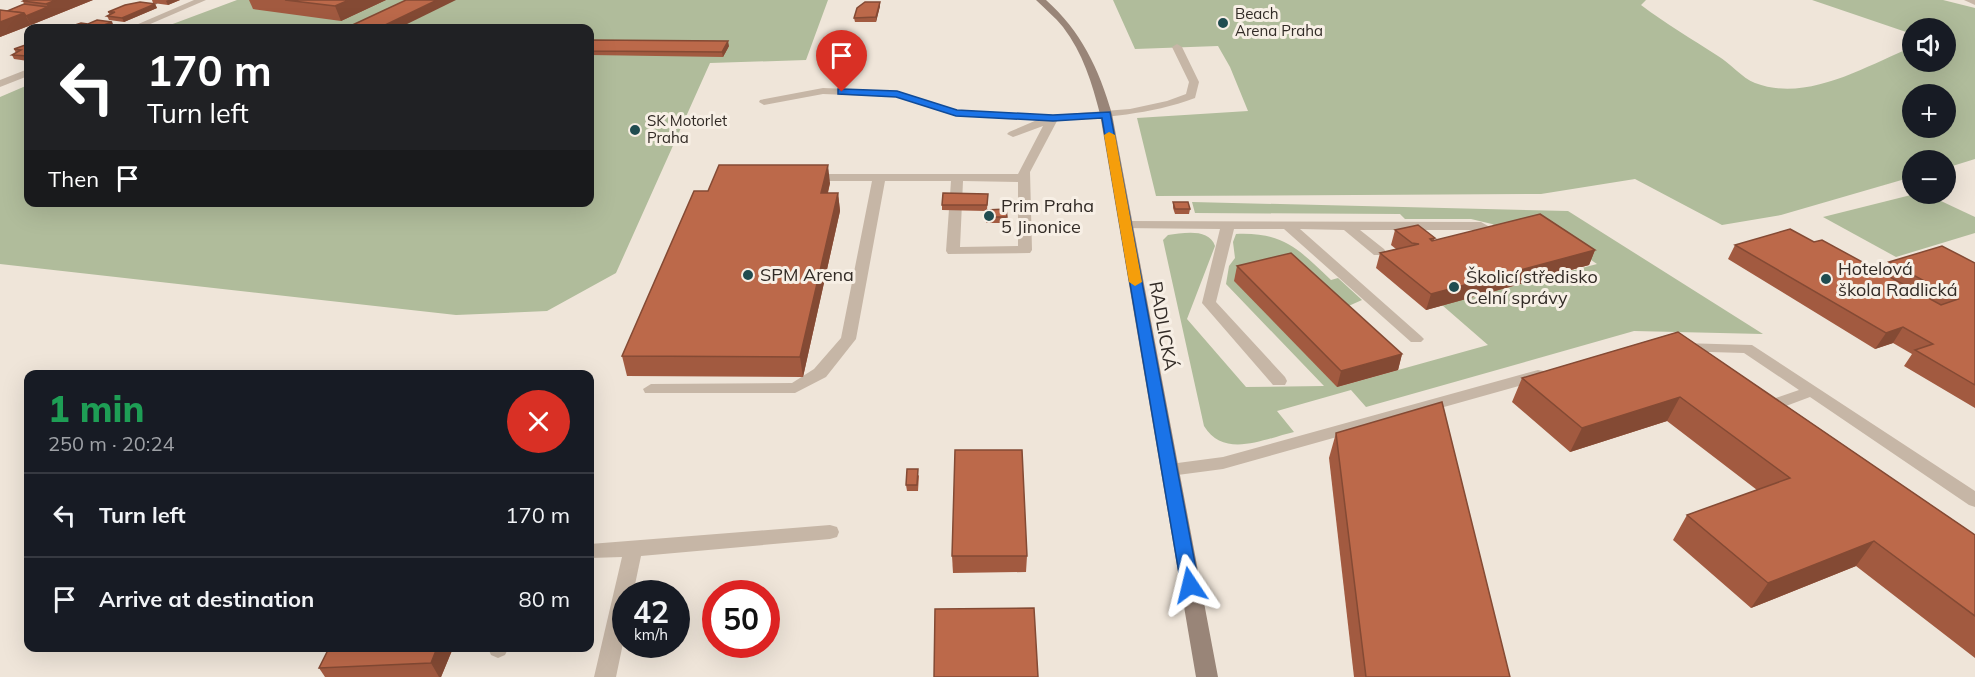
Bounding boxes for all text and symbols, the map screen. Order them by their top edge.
place label: Beach Arena Praha [1235,4,1323,40]
marker: Beach Arena Praha [1216,16,1230,30]
map controls [1902,18,1956,204]
button: sound [1902,18,1956,72]
pin [816,30,867,92]
icon: arrive [825,39,858,72]
text: 170 m [147,44,272,97]
icon: left [48,48,126,126]
button: + [1902,84,1956,138]
text: Turn left [147,96,249,130]
place label: SK Motorlet Praha [647,111,727,147]
marker: SK Motorlet Praha [628,123,642,137]
button: − [1902,150,1956,204]
icon: arrive [111,162,144,195]
text: Then [48,165,99,193]
place label: Prim Praha 5 Jinonice [1001,194,1094,238]
marker: Prim Praha 5 Jinonice [982,209,996,223]
place label: Hotelová škola Radlická [1838,257,1958,301]
place label: SPM Arena [760,263,854,286]
place label: Školicí středisko Celní správy [1466,265,1598,309]
marker: SPM Arena [741,268,755,282]
marker: Hotelová škola Radlická [1819,272,1833,286]
street label: RADLICKÁ [1144,280,1183,372]
marker: Školicí středisko Celní správy [1447,280,1461,294]
text: 1 min [48,386,144,431]
button: close [507,390,570,453]
text: 250 m · 20:24 [48,431,174,456]
icon: left [48,499,81,532]
text: Turn left [99,501,186,529]
text: 170 m [505,501,570,529]
position arrow [1158,553,1222,617]
speed limit sign: 50 [702,580,780,658]
icon: arrive [48,583,81,616]
text: Arrive at destination [99,585,314,613]
text: 80 m [519,585,570,613]
text: 42 [633,593,669,631]
text: km/h [634,625,668,644]

